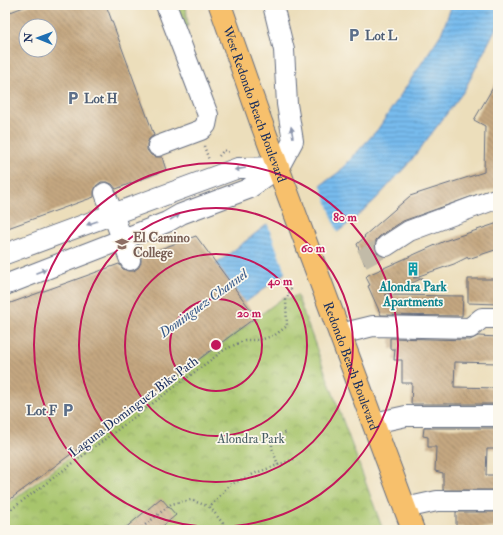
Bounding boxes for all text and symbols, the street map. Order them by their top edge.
north arrow [18,18,58,58]
street label: West Redondo Beach Boulevard [219,23,290,185]
parking icon: Lot L [346,27,362,43]
place label: Lot L [365,28,398,44]
text: N [22,32,35,44]
parking icon: Lot H [65,90,81,106]
place label: Lot H [84,91,118,107]
one-way arrow [288,125,294,138]
one-way arrow [234,166,246,172]
text: 80 m [333,210,357,225]
one-way arrow [169,214,181,221]
one-way arrow [85,220,97,226]
place label: El Camino College [133,230,190,262]
school or university icon: El Camino College [114,236,130,252]
text: 60 m [301,241,326,256]
building icon: Alondra Park Apartments [405,261,421,277]
water label: Dominguez Channel [155,265,252,342]
one-way arrow [36,268,48,274]
text: 40 m [267,274,293,289]
place label: Alondra Park Apartments [378,279,447,311]
street label: Redondo Beach Boulevard [320,300,382,433]
text: 20 m [237,306,262,321]
centre of rings [209,338,223,352]
street label: Laguna Dominguez Bike Path [66,353,201,461]
parking icon: Lot F [60,402,76,418]
place label: Lot F [26,403,58,419]
park label: Alondra Park [216,431,285,447]

